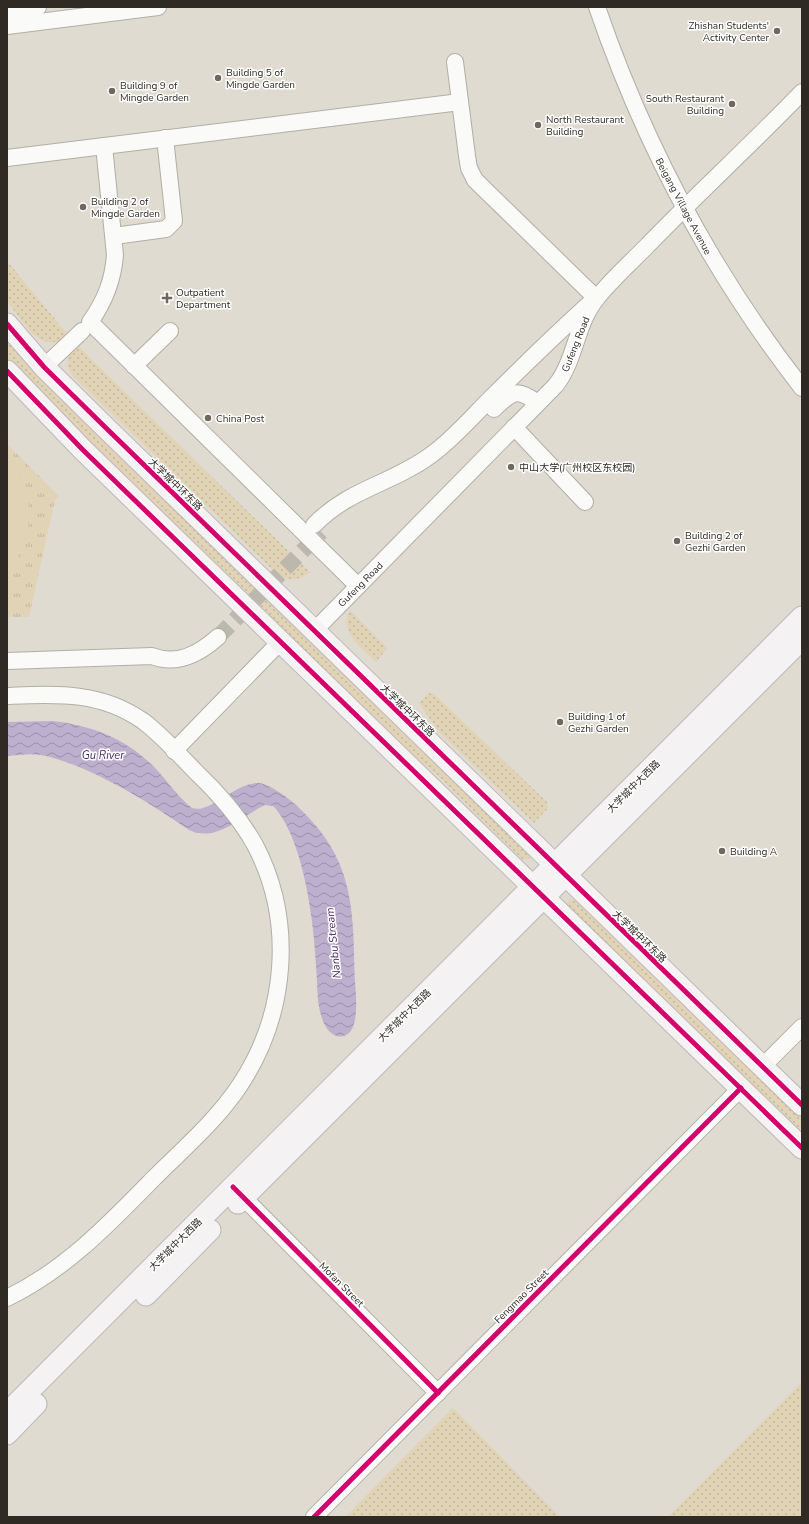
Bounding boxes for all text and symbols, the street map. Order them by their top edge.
place label: Zhishan Students' Activity Center [688,19,769,45]
marker: Zhishan Students' Activity Center [772,26,782,36]
place label: Building 5 of Mingde Garden [226,66,295,92]
marker: Building 5 of Mingde Garden [213,73,223,83]
place label: Building 9 of Mingde Garden [120,79,189,105]
marker: Building 9 of Mingde Garden [107,86,117,96]
place label: South Restaurant Building [646,92,724,118]
marker: South Restaurant Building [727,99,737,109]
place label: North Restaurant Building [546,113,624,139]
marker: North Restaurant Building [533,120,543,130]
street label: Beigang Village Avenue [652,156,715,257]
place label: Building 2 of Mingde Garden [91,195,160,221]
marker: Building 2 of Mingde Garden [78,202,88,212]
place label: Outpatient Department [176,286,231,312]
marker: Outpatient Department [161,292,173,304]
street label: Gufeng Road [558,314,593,374]
place label: China Post [216,412,265,426]
marker: China Post [203,413,213,423]
street label: 大学城中环东路 [145,455,205,514]
place label: 中山大学(广州校区东校园) [519,461,635,475]
marker: 中山大学(广州校区东校园) [506,462,516,472]
place label: Building 2 of Gezhi Garden [685,529,746,555]
marker: Building 2 of Gezhi Garden [672,536,682,546]
street label: Gufeng Road [335,559,387,610]
street label: 大学城中环东路 [377,681,437,740]
place label: Building 1 of Gezhi Garden [568,710,629,736]
marker: Building 1 of Gezhi Garden [555,717,565,727]
water label: Gu River [82,748,125,763]
street label: 大学城中大西路 [604,757,663,816]
place label: Building A [730,845,778,859]
marker: Building A [717,846,727,856]
water label: Nanbu Stream [322,907,345,979]
street label: 大学城中环东路 [609,907,669,966]
street label: 大学城中大西路 [375,986,434,1045]
street label: 大学城中大西路 [146,1215,205,1274]
street label: Mofan Street [316,1259,367,1311]
street label: Fengmao Street [492,1266,552,1327]

